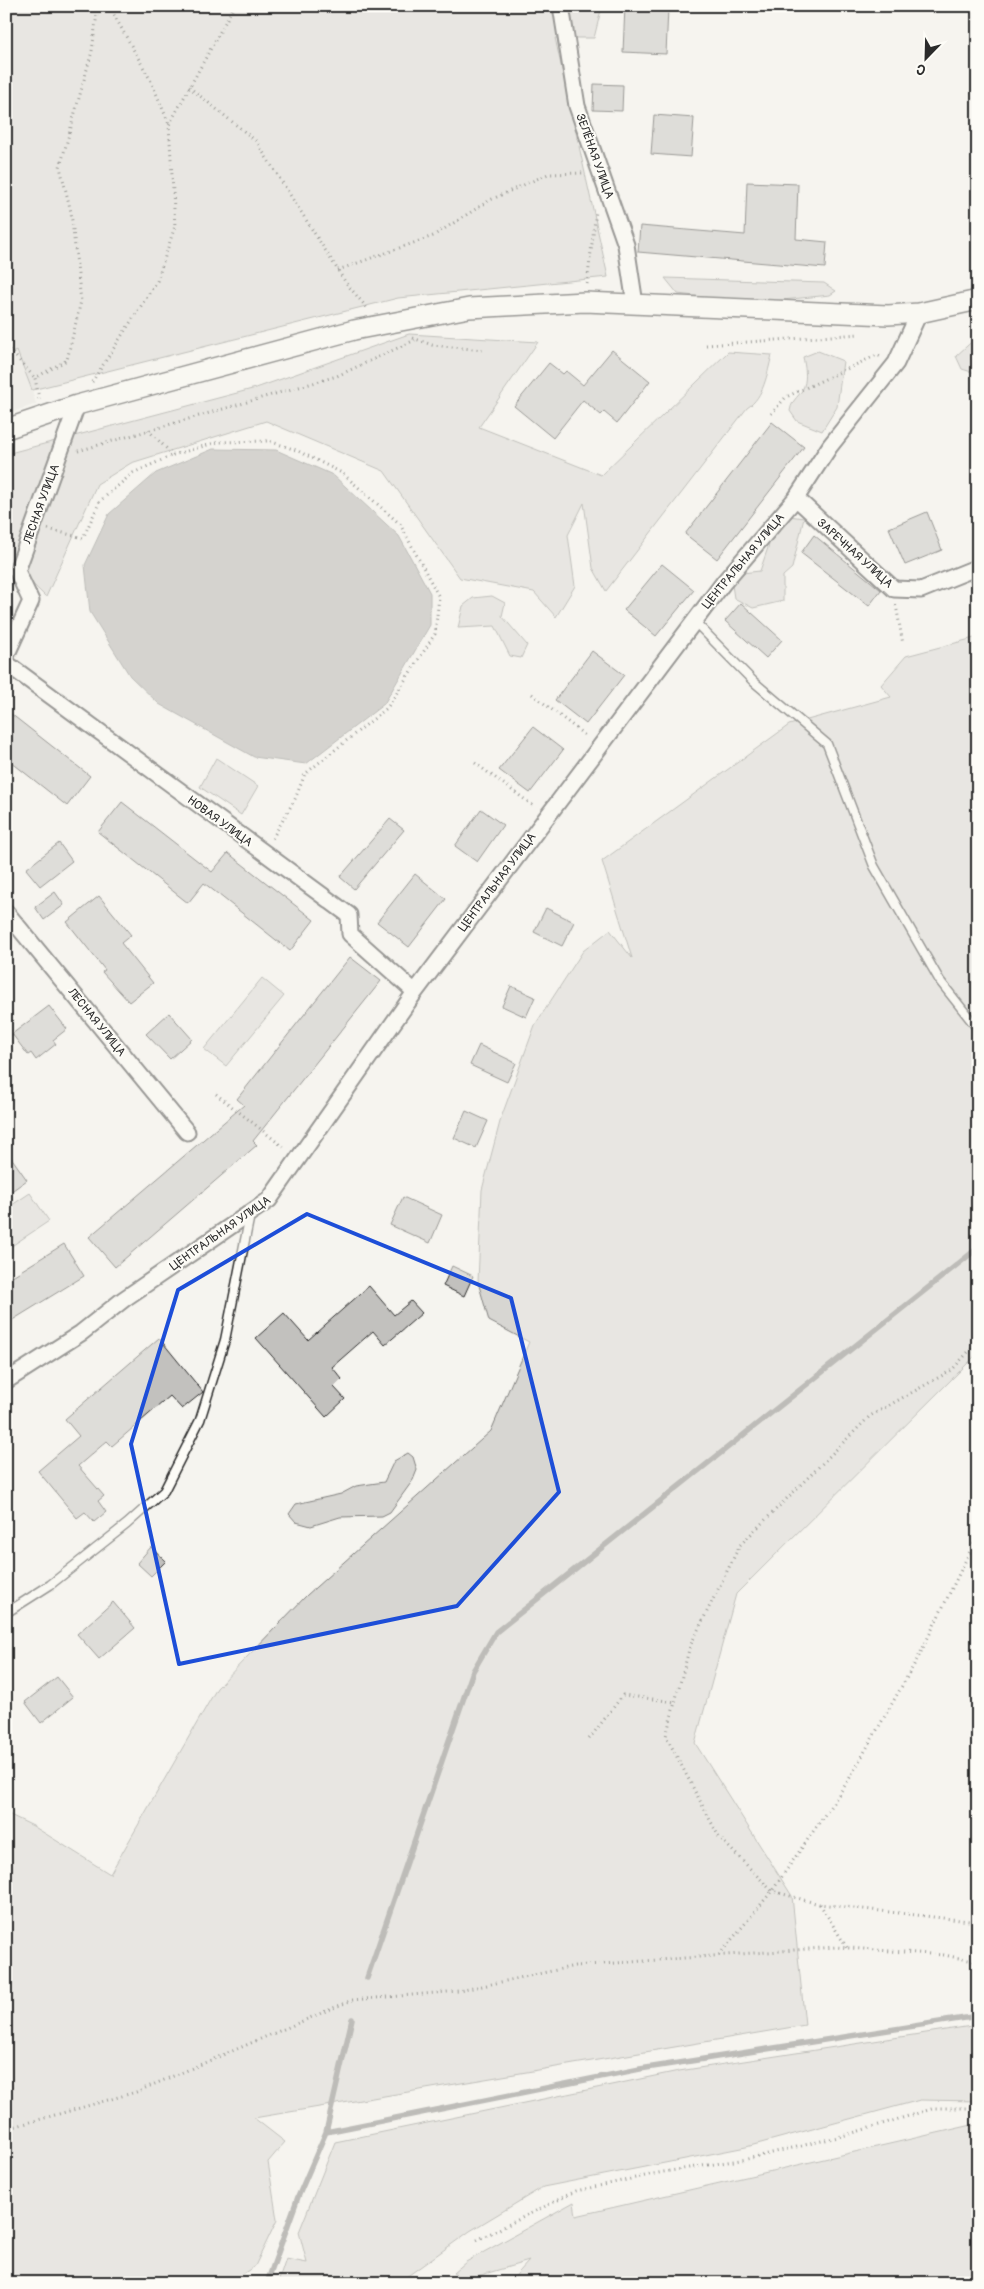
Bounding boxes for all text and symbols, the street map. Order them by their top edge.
north arrow [902,32,952,82]
text: С [913,60,928,79]
street label: ЗЕЛЁНАЯ УЛИЦА [572,111,618,201]
street label: ЛЕСНАЯ УЛИЦА [20,462,63,547]
street label: ЦЕНТРАЛЬНАЯ УЛИЦА [699,510,788,612]
street label: ЗАРЕЧНАЯ УЛИЦА [814,515,896,592]
street label: НОВАЯ УЛИЦА [184,793,256,850]
street label: ЦЕНТРАЛЬНАЯ УЛИЦА [455,830,540,935]
street label: ЛЕСНАЯ УЛИЦА [64,984,129,1060]
street label: ЦЕНТРАЛЬНАЯ УЛИЦА [167,1193,274,1274]

